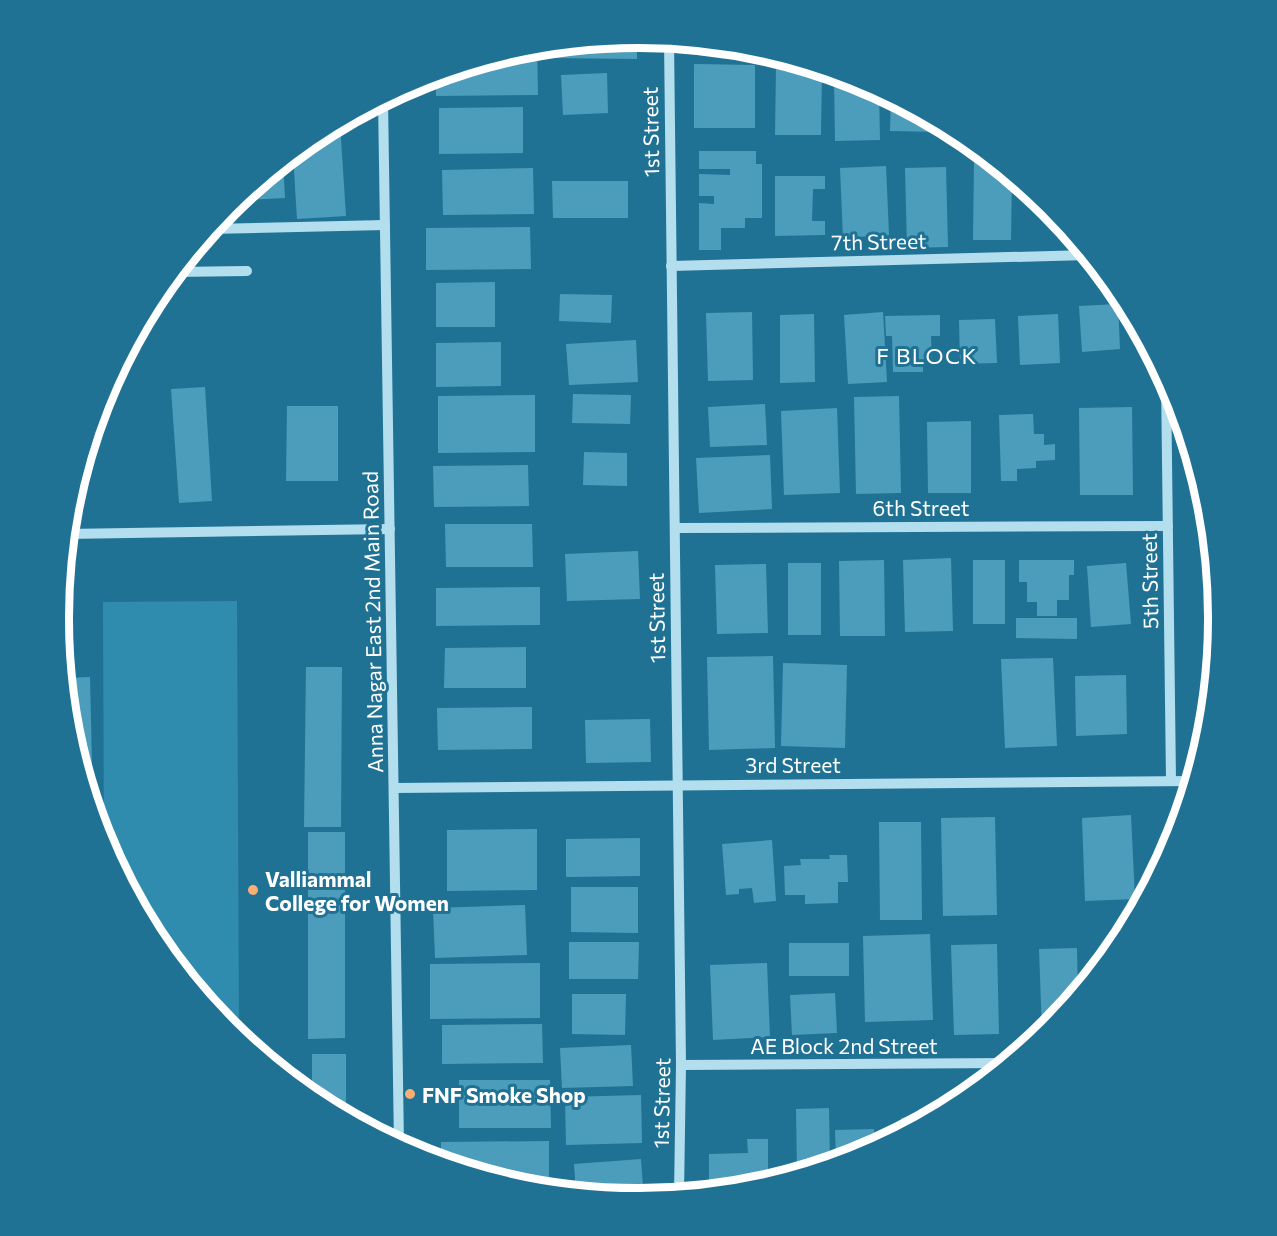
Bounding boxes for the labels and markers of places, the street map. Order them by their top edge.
place label: Valliammal College for Women [265,866,449,915]
marker: Valliammal College for Women [246,883,260,897]
place label: FNF Smoke Shop [422,1082,586,1107]
marker: FNF Smoke Shop [403,1087,417,1101]

